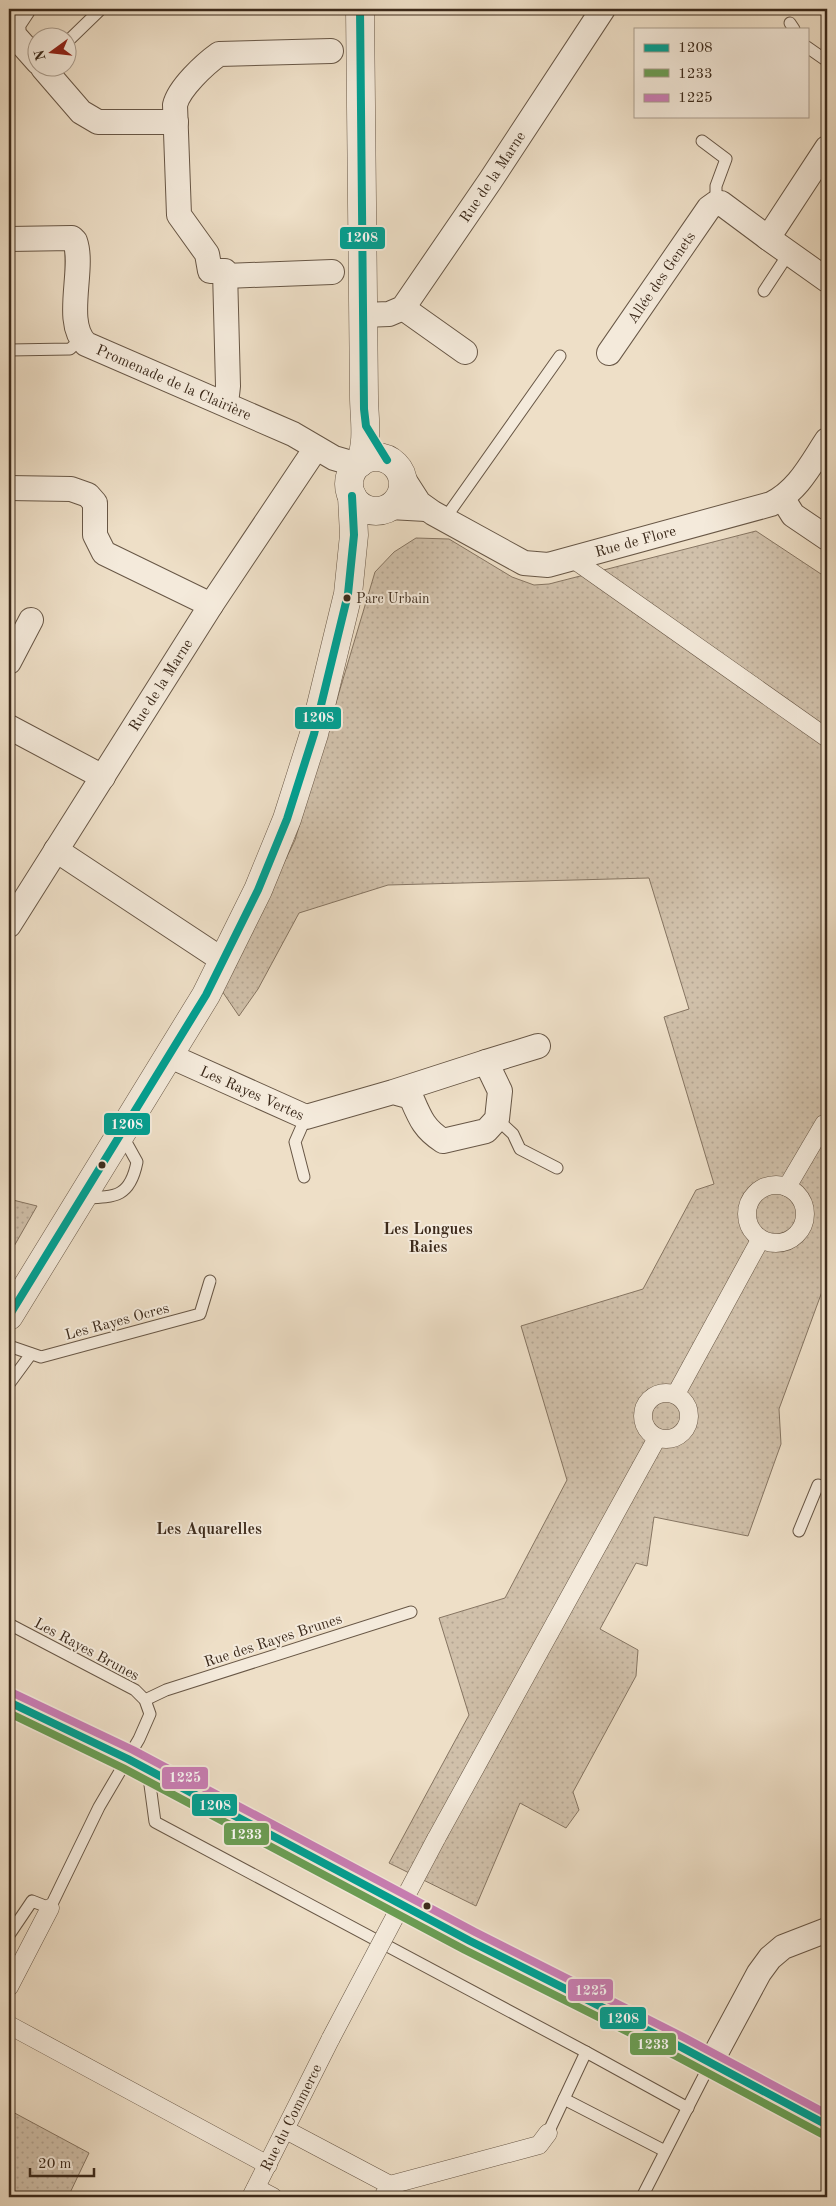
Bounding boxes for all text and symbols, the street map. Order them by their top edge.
north arrow [28,28,78,78]
legend [634,28,808,118]
text: 1208 [678,41,713,56]
text: N [32,48,49,62]
text: 1233 [678,67,713,82]
text: 1225 [678,91,713,106]
street label: Rue de la Marne [458,129,529,226]
line badge: 1208 [339,226,386,250]
street label: Allée des Genets [626,230,699,327]
text: 1208 [346,231,378,245]
street label: Promenade de la Clairière [93,343,253,424]
street label: Rue de Flore [594,524,678,561]
place label: Parc Urbain [356,592,430,606]
marker: Parc Urbain [342,593,352,603]
street label: Rue de la Marne [127,637,196,734]
line badge: 1208 [294,706,342,730]
text: 1208 [302,711,334,725]
street label: Les Rayes Vertes [197,1064,306,1124]
line badge: 1208 [103,1112,151,1136]
text: 1208 [111,1118,143,1132]
unlabelled marker [97,1160,107,1170]
district label: Les Longues Raies [383,1222,473,1256]
street label: Les Rayes Ocres [64,1301,171,1344]
district label: Les Aquarelles [156,1522,262,1538]
street label: Rue des Rayes Brunes [203,1612,344,1671]
street label: Les Rayes Brunes [31,1616,141,1684]
line badge: 1225 [161,1766,209,1790]
text: 1225 [169,1771,201,1785]
line badge: 1208 [191,1793,238,1817]
text: 1208 [199,1799,231,1813]
line badge: 1233 [223,1822,270,1846]
text: 1233 [230,1828,262,1842]
unlabelled marker [422,1901,432,1911]
line badge: 1225 [567,1978,614,2002]
text: 1225 [575,1984,607,1998]
line badge: 1208 [599,2006,647,2030]
text: 1208 [607,2012,639,2026]
line badge: 1233 [629,2032,677,2056]
text: 1233 [637,2038,669,2052]
street label: Rue du Commerce [259,2062,326,2174]
scale bar [30,2146,94,2178]
text: 20 m [38,2157,72,2172]

